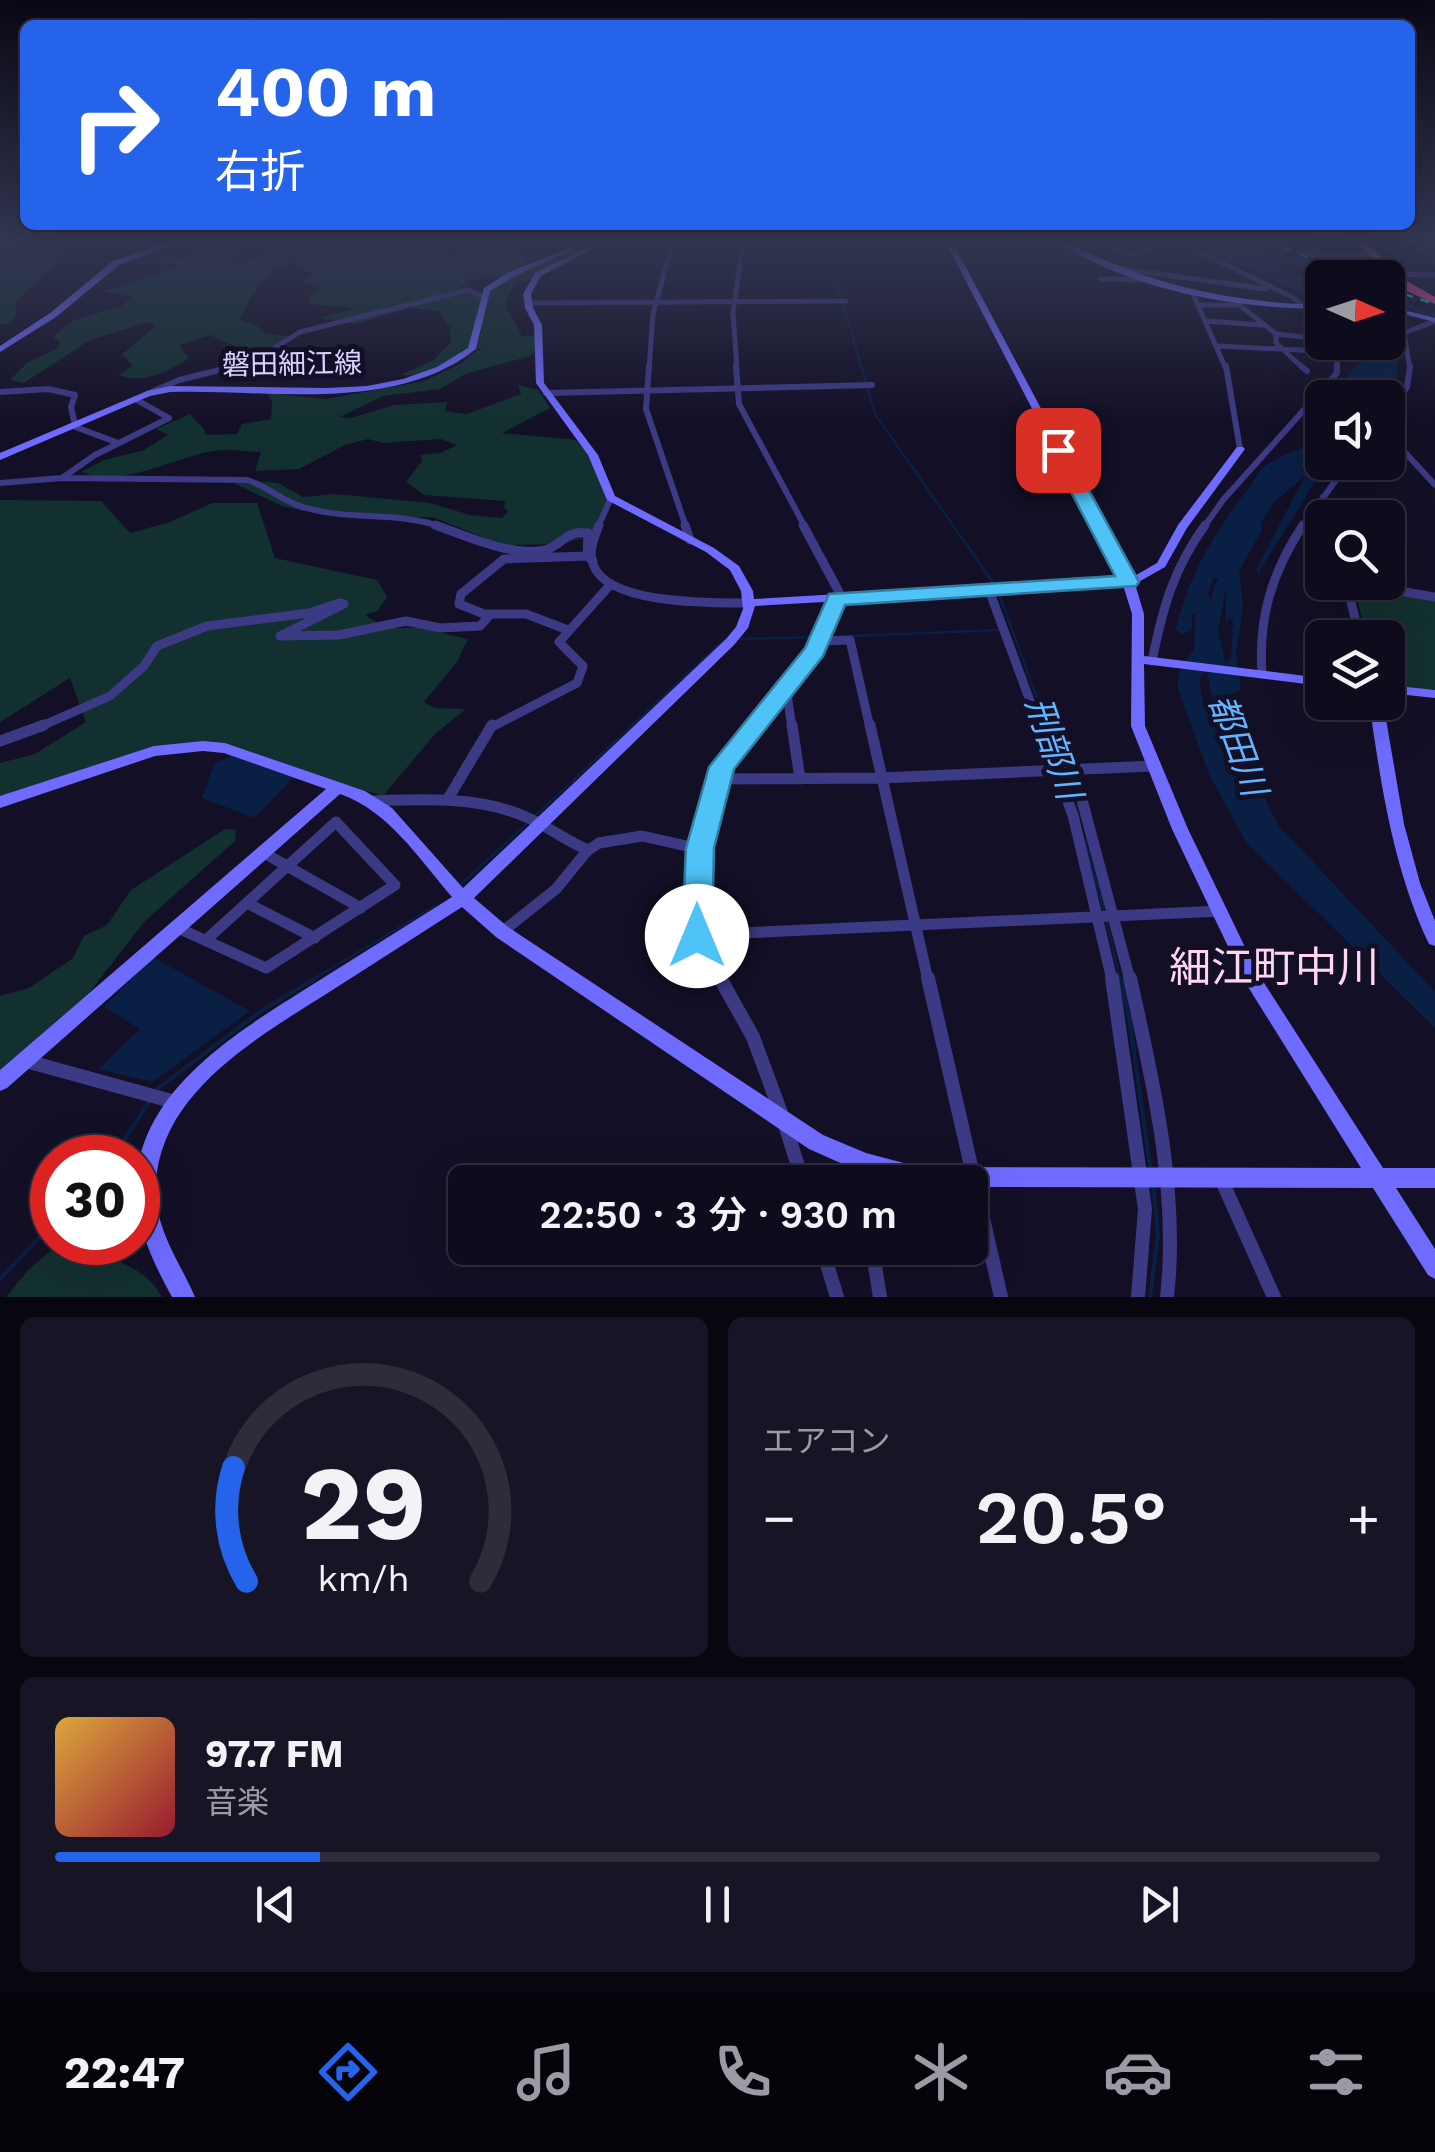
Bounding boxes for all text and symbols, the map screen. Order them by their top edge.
text: 400 m [215,51,436,133]
icon: right [50,60,180,190]
text: 右折 [215,145,305,198]
north arrow [1305,260,1405,360]
map controls [1305,260,1405,720]
street label: 磐田細江線 [222,346,362,382]
button: sound [1305,380,1405,480]
pin [1016,408,1101,493]
icon: arrive [1031,423,1086,478]
button: search [1305,500,1405,600]
button: layers [1305,620,1405,720]
water label: 都田川 [1200,688,1277,805]
water label: 刑部川 [1017,692,1092,808]
position arrow [645,884,749,988]
district label: 細江町中川 [1169,943,1379,992]
speed limit sign: 30 [30,1135,160,1265]
text: 22:50 · 3 分 · 930 m [539,1193,897,1237]
text: エアコン [763,1422,891,1460]
text: 29 [301,1442,427,1564]
text: 20.5° [975,1473,1167,1561]
text: − [763,1486,796,1550]
text: + [1347,1486,1380,1550]
text: km/h [318,1558,410,1600]
text: 97.7 FM [205,1732,344,1776]
text: 音楽 [205,1783,269,1821]
icon: previous [248,1877,303,1932]
icon: pause [690,1877,745,1932]
icon: next [1132,1877,1187,1932]
icon: directions [313,2037,383,2107]
icon: music [511,2037,581,2107]
icon: phone [708,2037,778,2107]
icon: climate [906,2037,976,2107]
icon: car [1103,2037,1173,2107]
icon: filters [1301,2037,1371,2107]
text: 22:47 [64,2046,185,2099]

